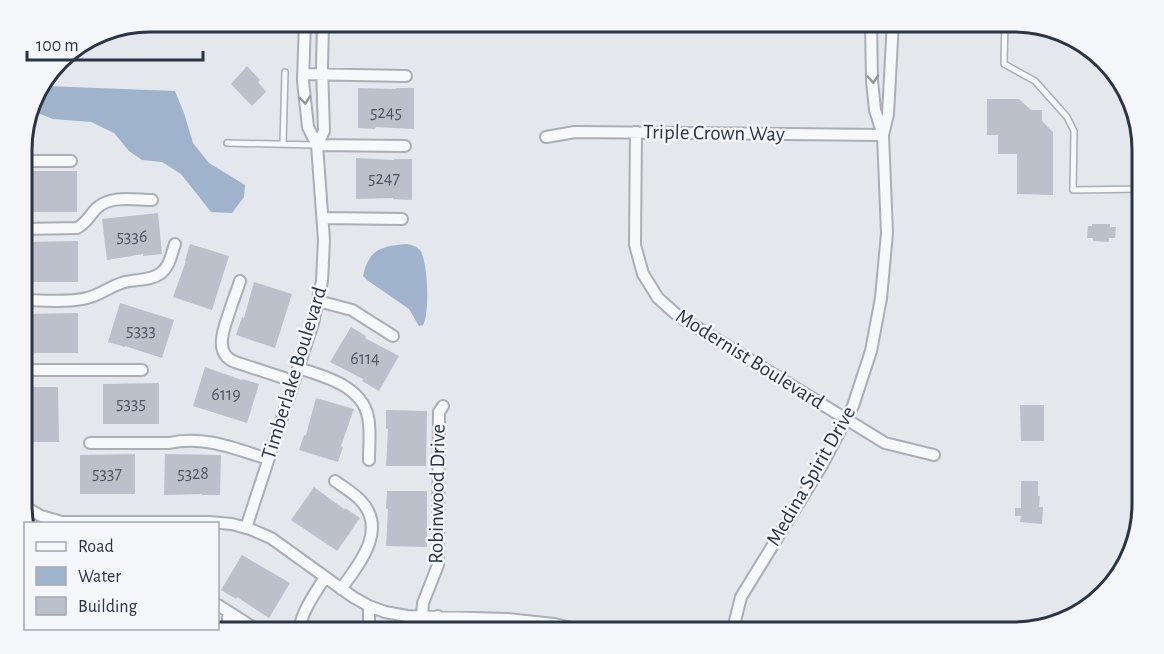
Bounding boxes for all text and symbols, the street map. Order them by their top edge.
scale bar [27,24,202,62]
text: 100 m [36,37,79,55]
one-way arrow [866,75,879,84]
one-way arrow [298,96,311,105]
house number: 5245 [370,104,402,122]
street label: Triple Crown Way [643,121,785,145]
house number: 5247 [368,170,400,188]
house number: 5336 [117,228,147,246]
street label: Timberlake Boulevard [258,284,330,462]
street label: Modernist Boulevard [672,305,828,413]
house number: 5333 [126,322,156,340]
house number: 6114 [350,350,380,368]
house number: 6119 [211,386,241,404]
house number: 5335 [116,395,146,413]
street label: Medina Spirit Drive [763,403,859,549]
street label: Robinwood Drive [425,424,449,564]
house number: 5337 [92,465,122,483]
house number: 5328 [177,465,209,483]
legend [24,522,219,630]
text: Road [78,538,114,556]
text: Water [78,568,121,586]
text: Building [78,598,138,616]

